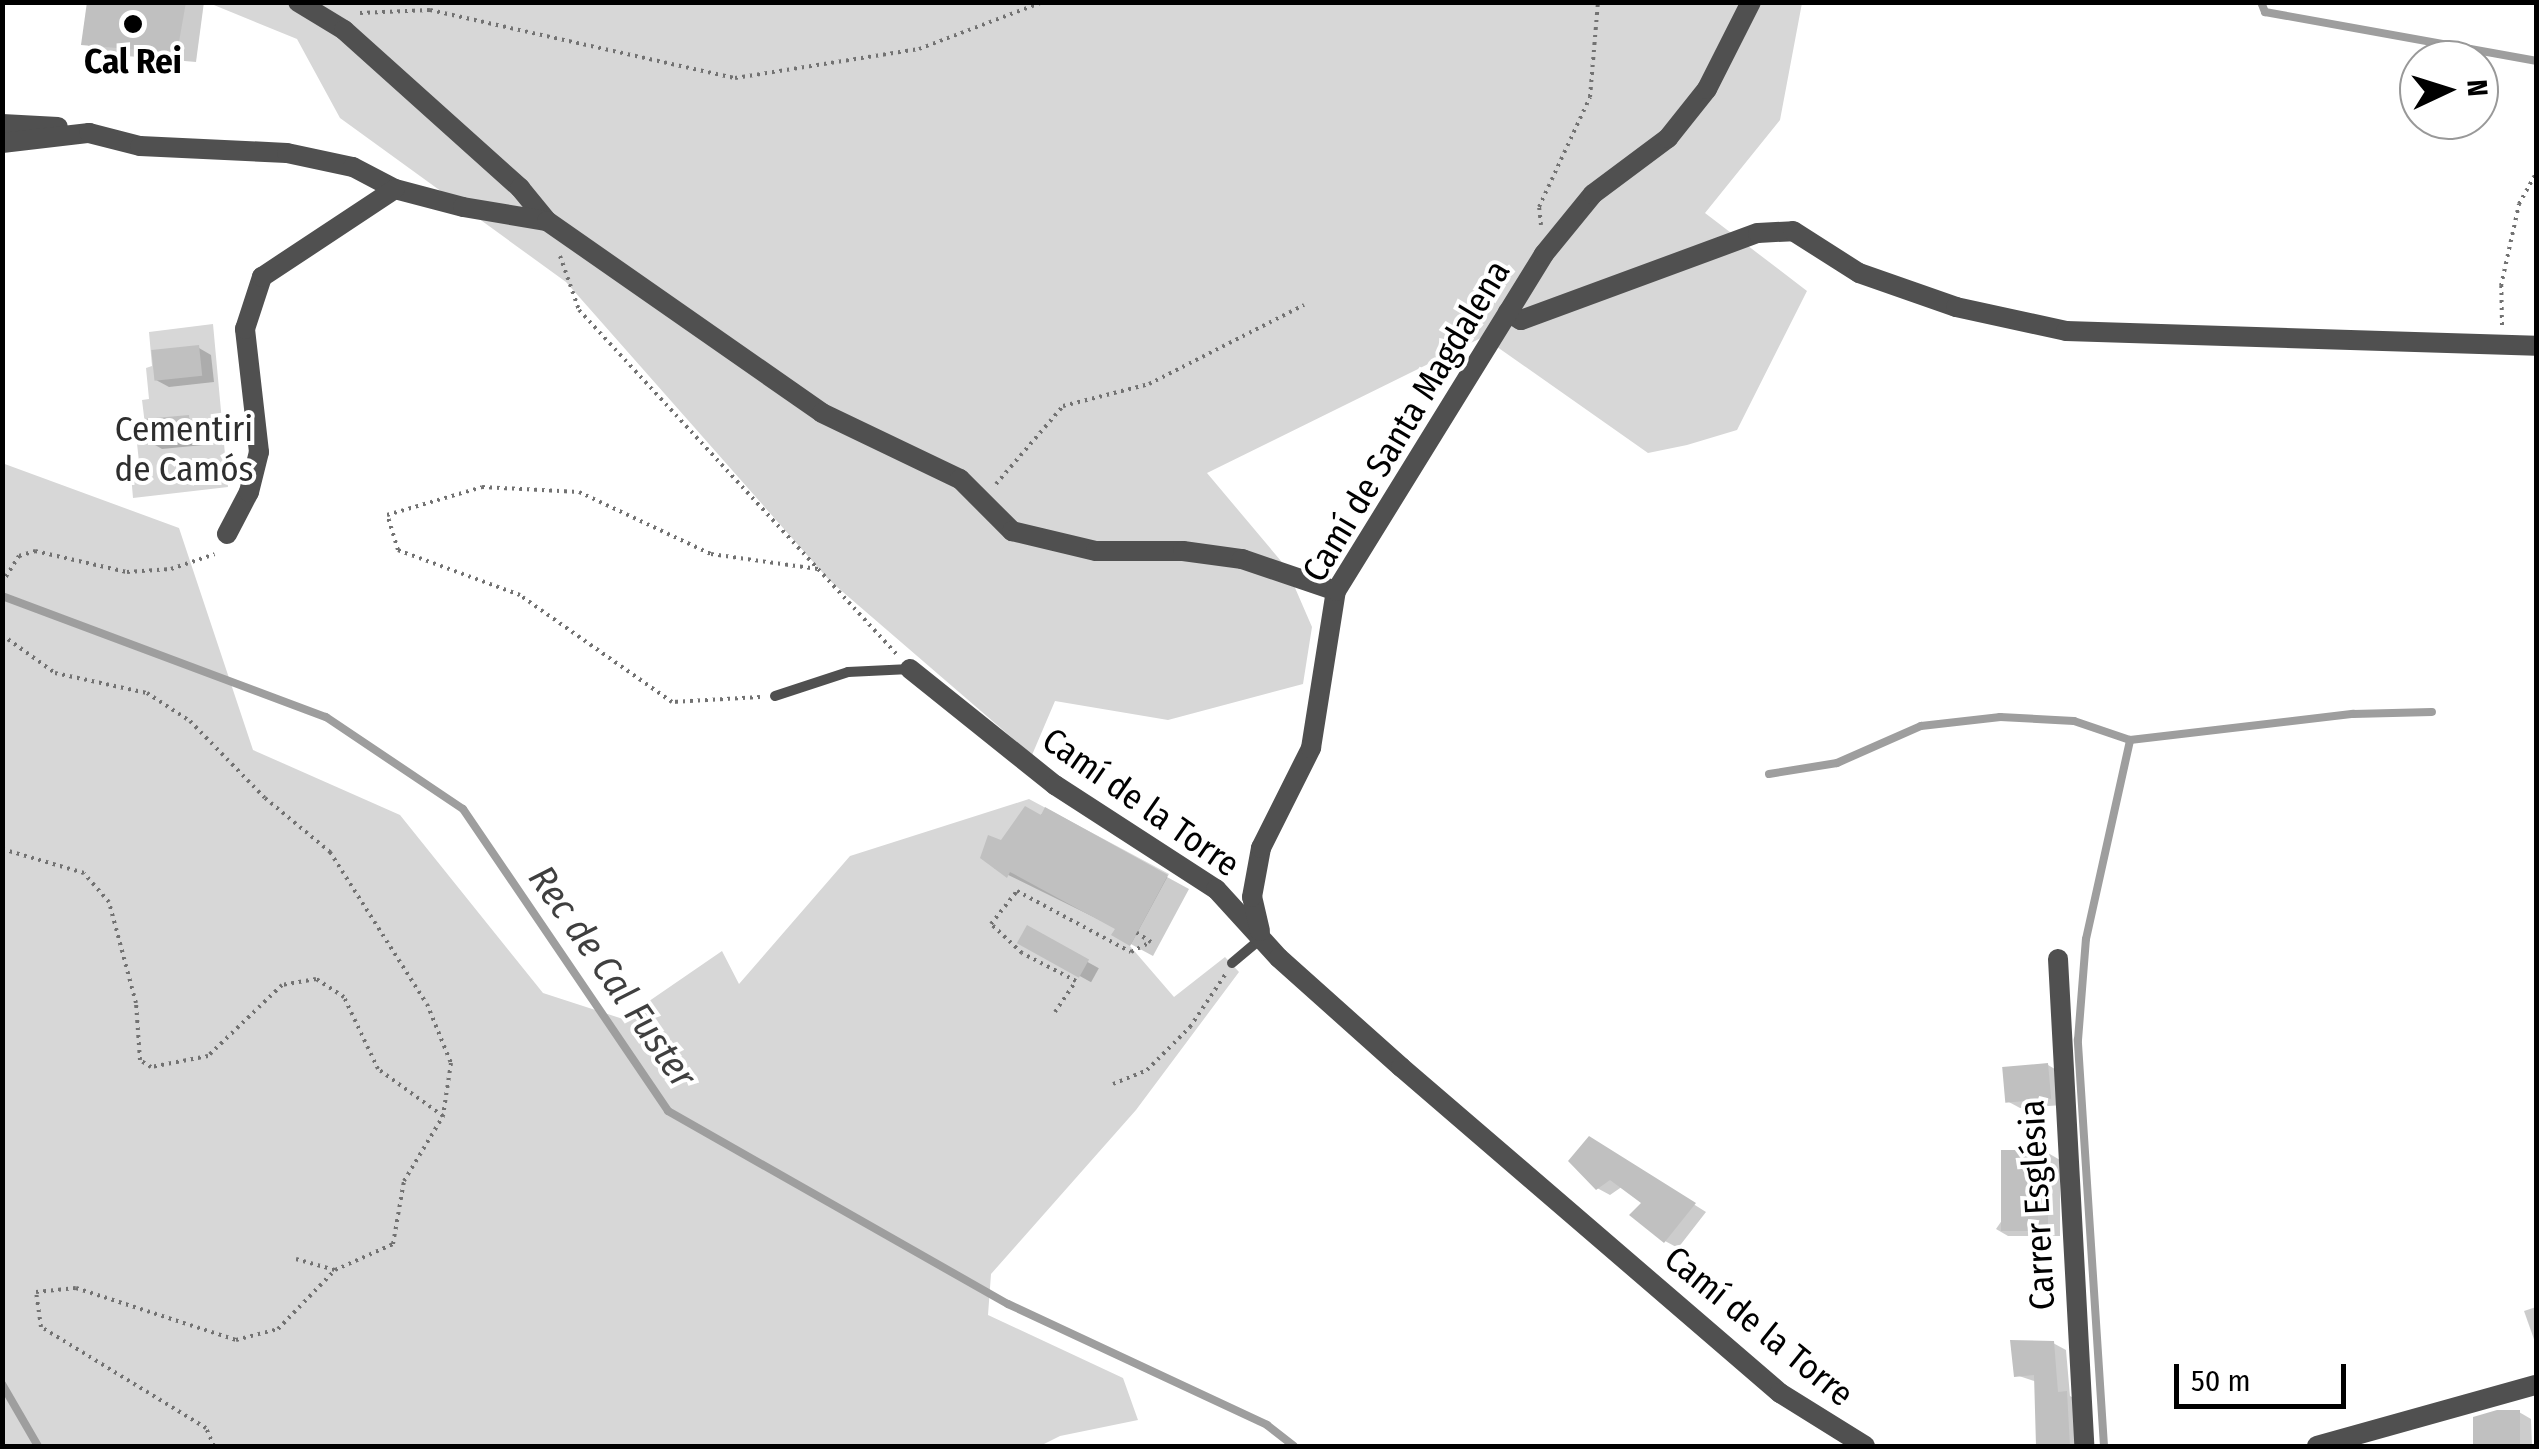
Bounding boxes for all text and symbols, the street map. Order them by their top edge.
marker: Cal Rei [122,13,144,35]
place label: Cal Rei [84,40,182,82]
north arrow [2399,40,2499,140]
text: N [2460,78,2494,98]
street label: Camí de Santa Magdalena [1293,253,1519,589]
park label: Cementiri de Camós [114,408,254,490]
street label: Camí de la Torre [1034,719,1248,885]
water label: Rec de Cal Fuster [519,857,705,1097]
street label: Carrer Església [2011,1099,2063,1311]
street label: Camí de la Torre [1656,1237,1862,1415]
scale bar [2179,1344,2352,1406]
text: 50 m [2191,1363,2251,1399]

